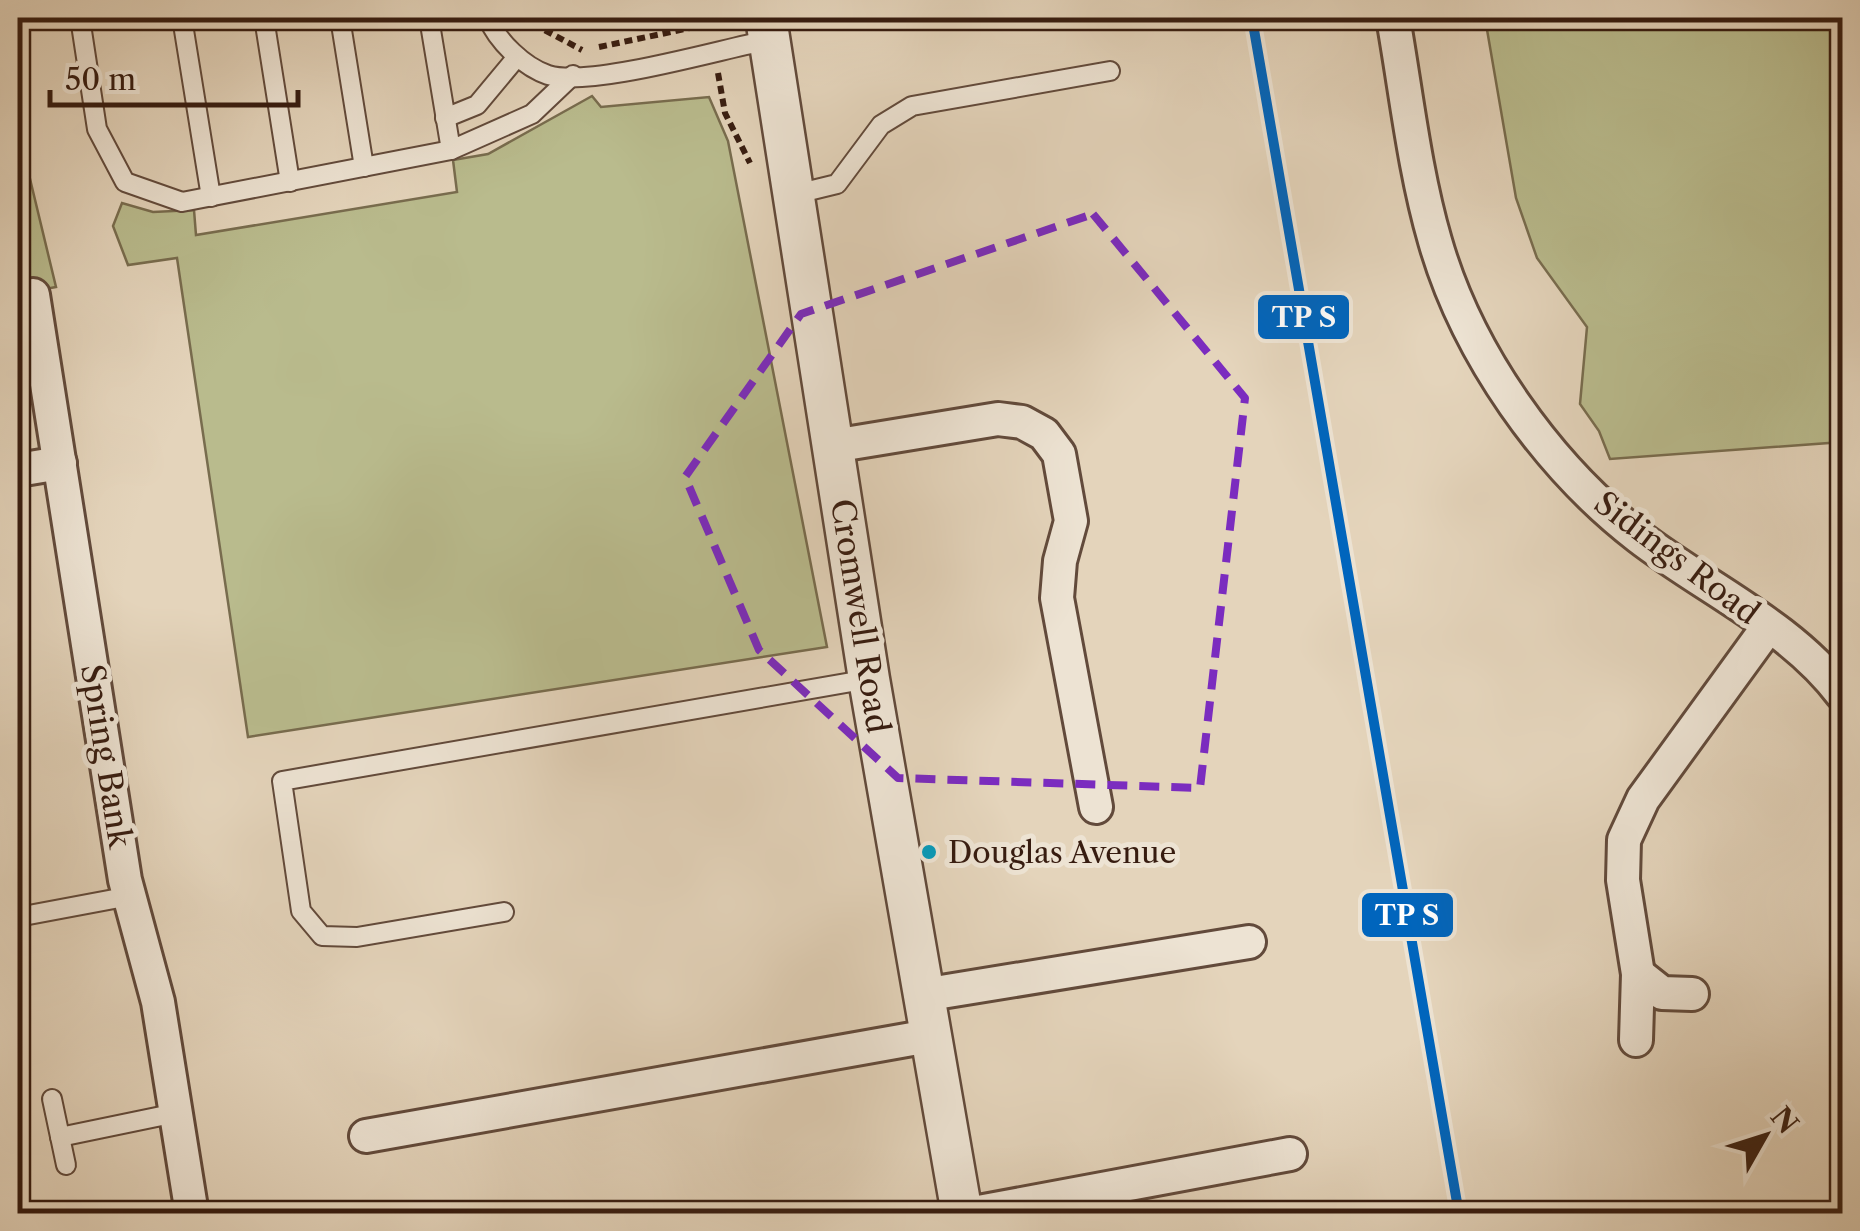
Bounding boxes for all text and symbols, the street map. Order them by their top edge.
scale bar [50,45,298,107]
text: 50 m [65,61,136,98]
line badge: TP S [1256,293,1351,341]
text: TP S [1272,300,1337,334]
street label: Sidings Road [1587,483,1768,632]
street label: Cromwell Road [823,496,898,736]
street label: Spring Bank [73,661,140,852]
place label: Douglas Avenue [948,834,1176,871]
marker: Douglas Avenue [919,842,939,862]
line badge: TP S [1360,891,1455,939]
text: TP S [1375,898,1440,932]
north arrow [1715,1086,1815,1186]
text: N [1764,1100,1805,1140]

